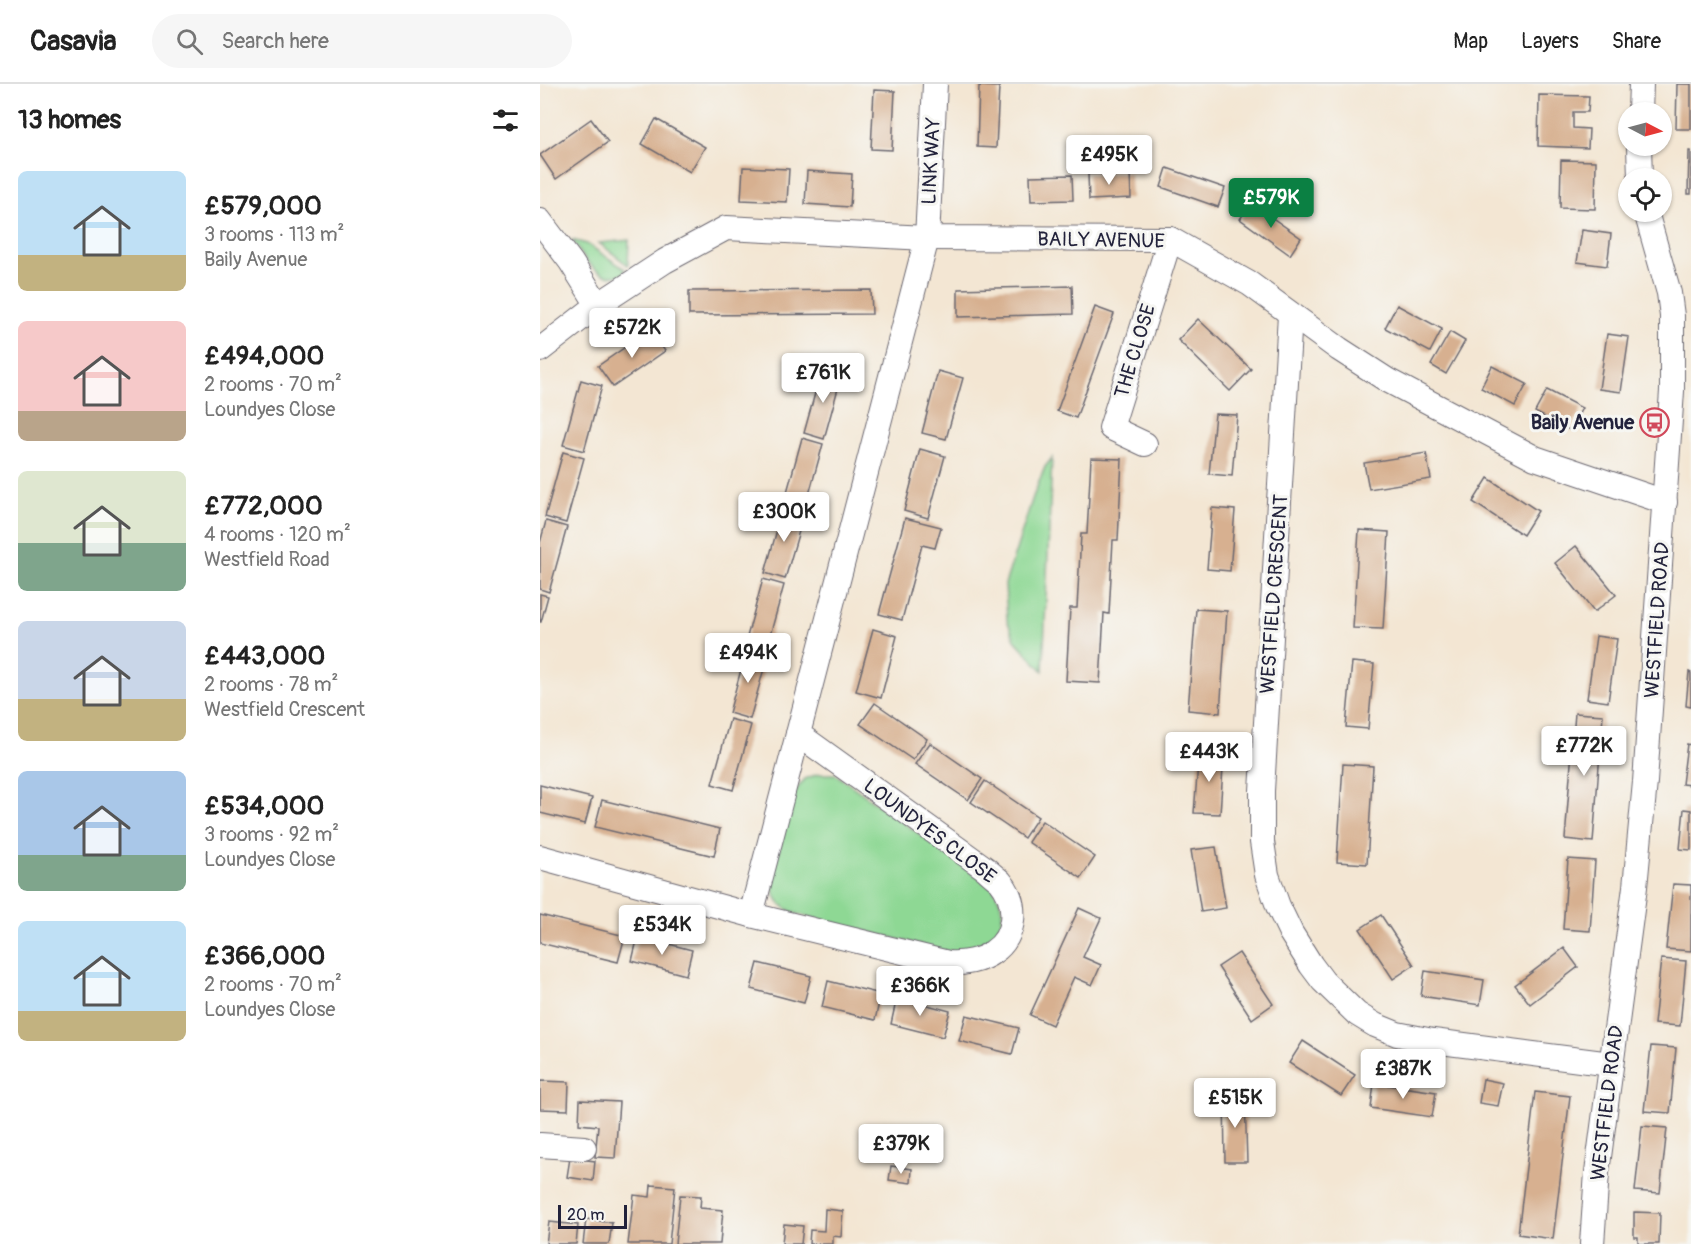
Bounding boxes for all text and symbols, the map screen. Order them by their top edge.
search box [152,14,572,68]
text: Casavia [30,24,116,59]
icon: search [173,25,206,58]
text: Search here [221,27,329,55]
text: Map [1453,28,1488,55]
text: Layers [1521,28,1579,55]
text: Share [1612,28,1661,55]
north arrow [1618,102,1672,156]
map controls [1618,102,1672,222]
text: 13 homes [18,104,121,136]
icon: filters [489,104,522,137]
street label: LINK WAY [916,116,946,205]
pin: £495K [1067,135,1151,186]
text: £495K [1080,142,1138,167]
button: locate [1618,168,1672,222]
pin: £579K [1229,178,1313,229]
text: £579K [1243,185,1299,210]
text: £579,000 [204,190,322,222]
icon: home [66,195,138,267]
text: 3 rooms · 113 m² [204,222,344,247]
street label: BAILY AVENUE [1037,226,1165,254]
text: Baily Avenue [204,247,307,272]
street label: THE CLOSE [1109,301,1161,401]
pin: £572K [590,308,674,359]
text: £572K [603,315,661,340]
text: £494,000 [204,340,324,372]
icon: home [66,345,138,417]
pin: £761K [781,353,865,404]
text: £761K [796,360,850,385]
text: 2 rooms · 70 m² [204,372,342,397]
text: Loundyes Close [204,397,335,422]
bus stop icon: Baily Avenue [1639,406,1671,438]
place label: Baily Avenue [1531,410,1635,435]
text: £772,000 [204,490,323,522]
pin: £300K [742,492,826,543]
street label: WESTFIELD CRESCENT [1255,493,1293,695]
icon: home [66,495,138,567]
text: £300K [752,499,816,524]
text: 4 rooms · 120 m² [204,522,351,547]
street label: WESTFIELD ROAD [1639,541,1675,699]
text: Westfield Road [204,547,330,572]
pin: £494K [706,633,790,684]
text: £443,000 [204,640,325,672]
text: £494K [719,640,777,665]
icon: home [66,645,138,717]
text: 2 rooms · 78 m² [204,672,338,697]
text: Westfield Crescent [204,697,365,722]
pin: £772K [1542,726,1626,777]
pin: £443K [1167,732,1251,783]
text: £772K [1555,733,1613,758]
text: £443K [1179,739,1239,764]
street label: LOUNDYES CLOSE [859,773,1001,889]
text: £534,000 [204,790,324,822]
icon: home [66,795,138,867]
text: 3 rooms · 92 m² [204,822,339,847]
text: Loundyes Close [204,847,335,872]
pin: £534K [620,905,704,956]
text: £534K [633,912,691,937]
text: £366,000 [204,940,325,972]
icon: home [66,945,138,1017]
pin: £366K [878,966,962,1017]
text: 2 rooms · 70 m² [204,972,342,997]
text: £366K [890,973,950,998]
text: Loundyes Close [204,997,335,1022]
street label: WESTFIELD ROAD [1585,1024,1629,1182]
pin: £387K [1361,1049,1445,1100]
text: £387K [1375,1056,1431,1081]
pin: £515K [1193,1078,1277,1129]
text: £515K [1208,1085,1262,1110]
pin: £379K [859,1124,943,1175]
text: £379K [873,1131,929,1156]
scale bar [558,1202,627,1230]
text: 20 m [567,1205,605,1225]

